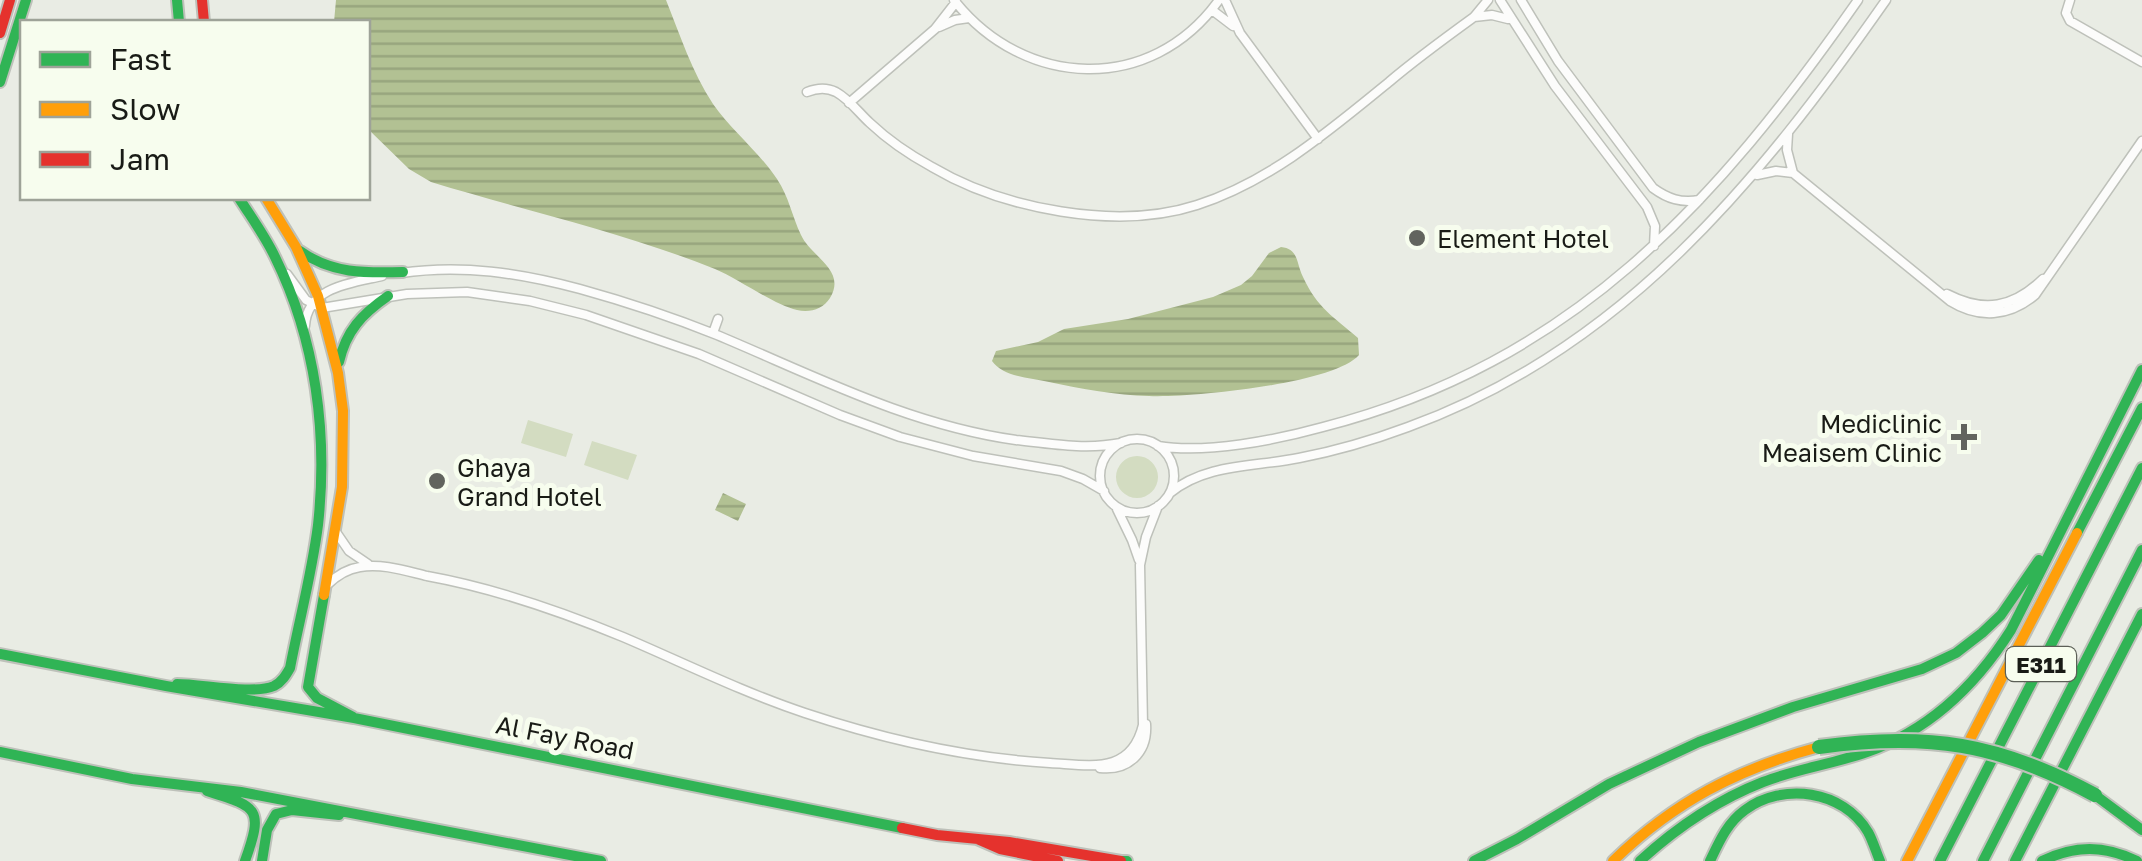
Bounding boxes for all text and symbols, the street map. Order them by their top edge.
legend [20,20,370,200]
text: Fast [110,41,172,77]
text: Slow [110,91,181,127]
text: Jam [110,141,170,177]
place label: Element Hotel [1437,223,1609,254]
marker: Element Hotel [1406,227,1428,249]
place label: Mediclinic Meaisem Clinic [1762,408,1942,468]
marker: Mediclinic Meaisem Clinic [1951,424,1977,450]
place label: Ghaya Grand Hotel [457,452,602,512]
marker: Ghaya Grand Hotel [426,470,448,492]
road number: E311 [2006,647,2076,681]
street label: Al Fay Road [493,708,637,766]

